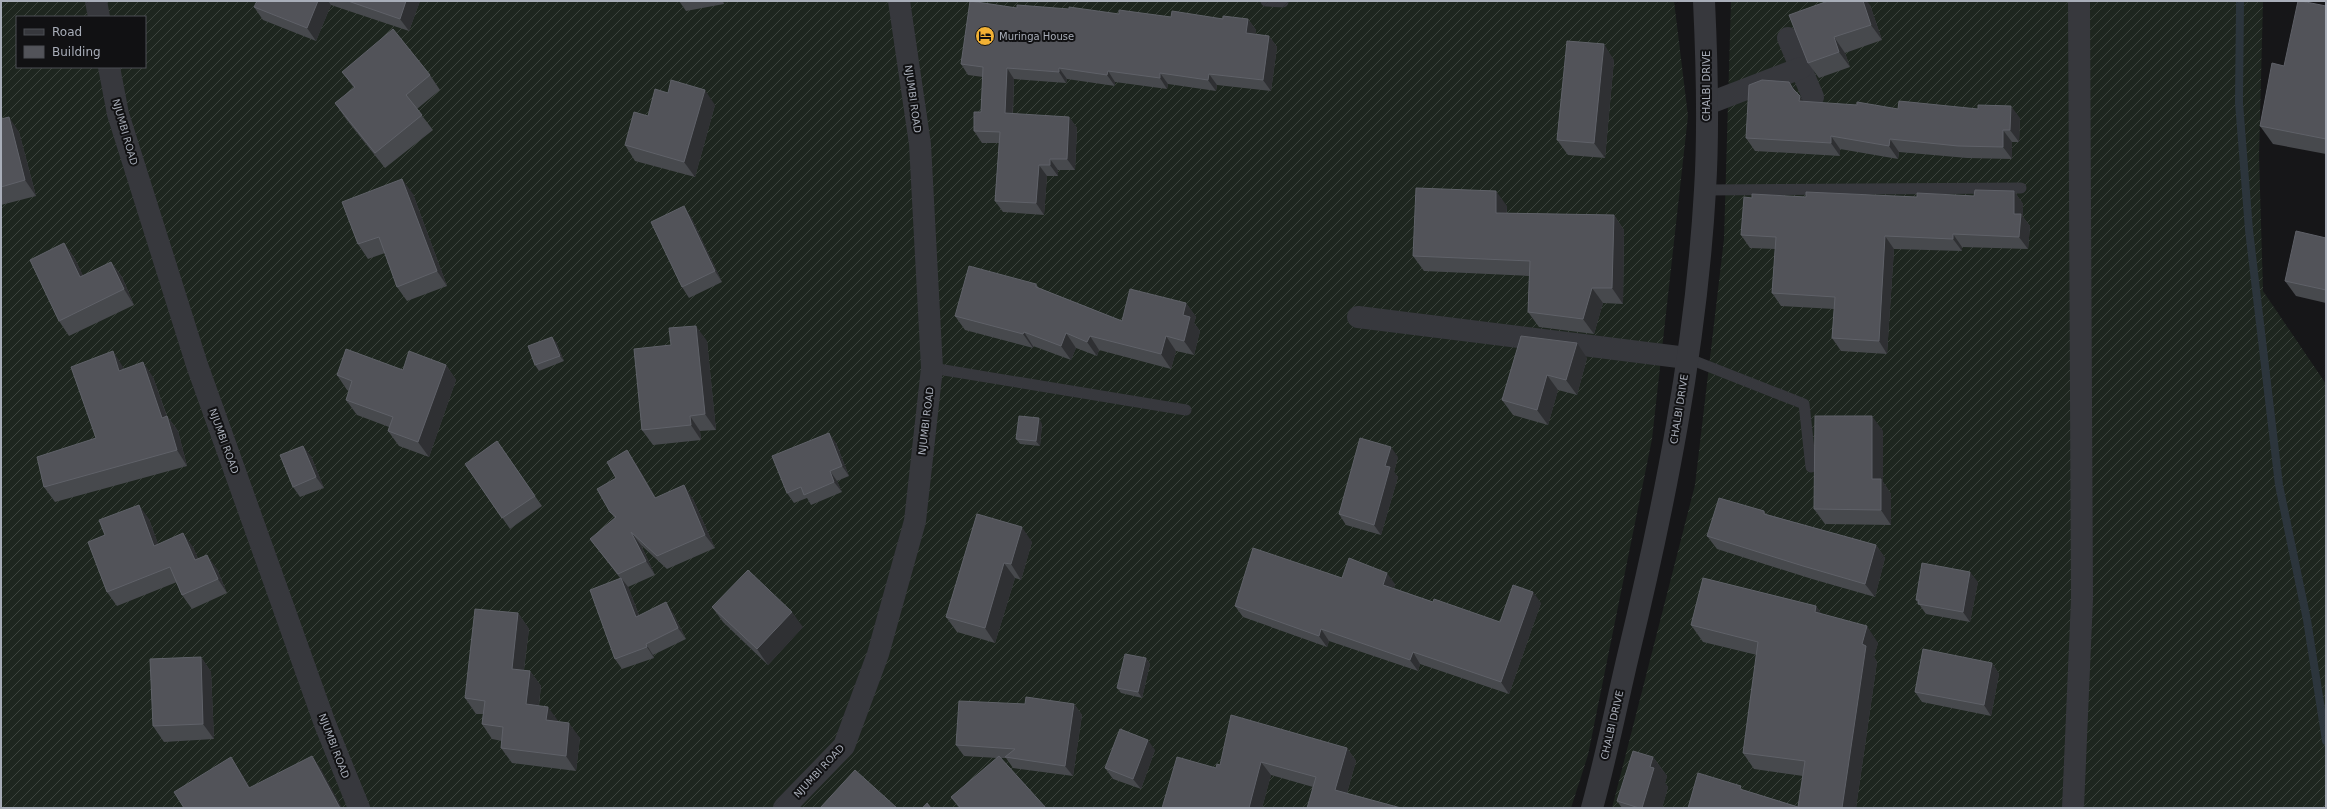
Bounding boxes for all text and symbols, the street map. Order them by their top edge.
legend [16,16,146,68]
text: Road [52,25,82,39]
hotel icon: Muringa House [974,25,996,47]
place label: Muringa House [999,31,1074,42]
text: Building [52,45,101,59]
street label: CHALBI DRIVE [1701,51,1712,121]
street label: NJUMBI ROAD [903,64,923,134]
street label: NJUMBI ROAD [110,98,140,167]
street label: CHALBI DRIVE [1668,373,1690,445]
street label: NJUMBI ROAD [916,386,936,456]
street label: NJUMBI ROAD [207,407,241,475]
street label: CHALBI DRIVE [1599,689,1625,761]
street label: NJUMBI ROAD [317,712,352,780]
street label: NJUMBI ROAD [792,742,847,800]

